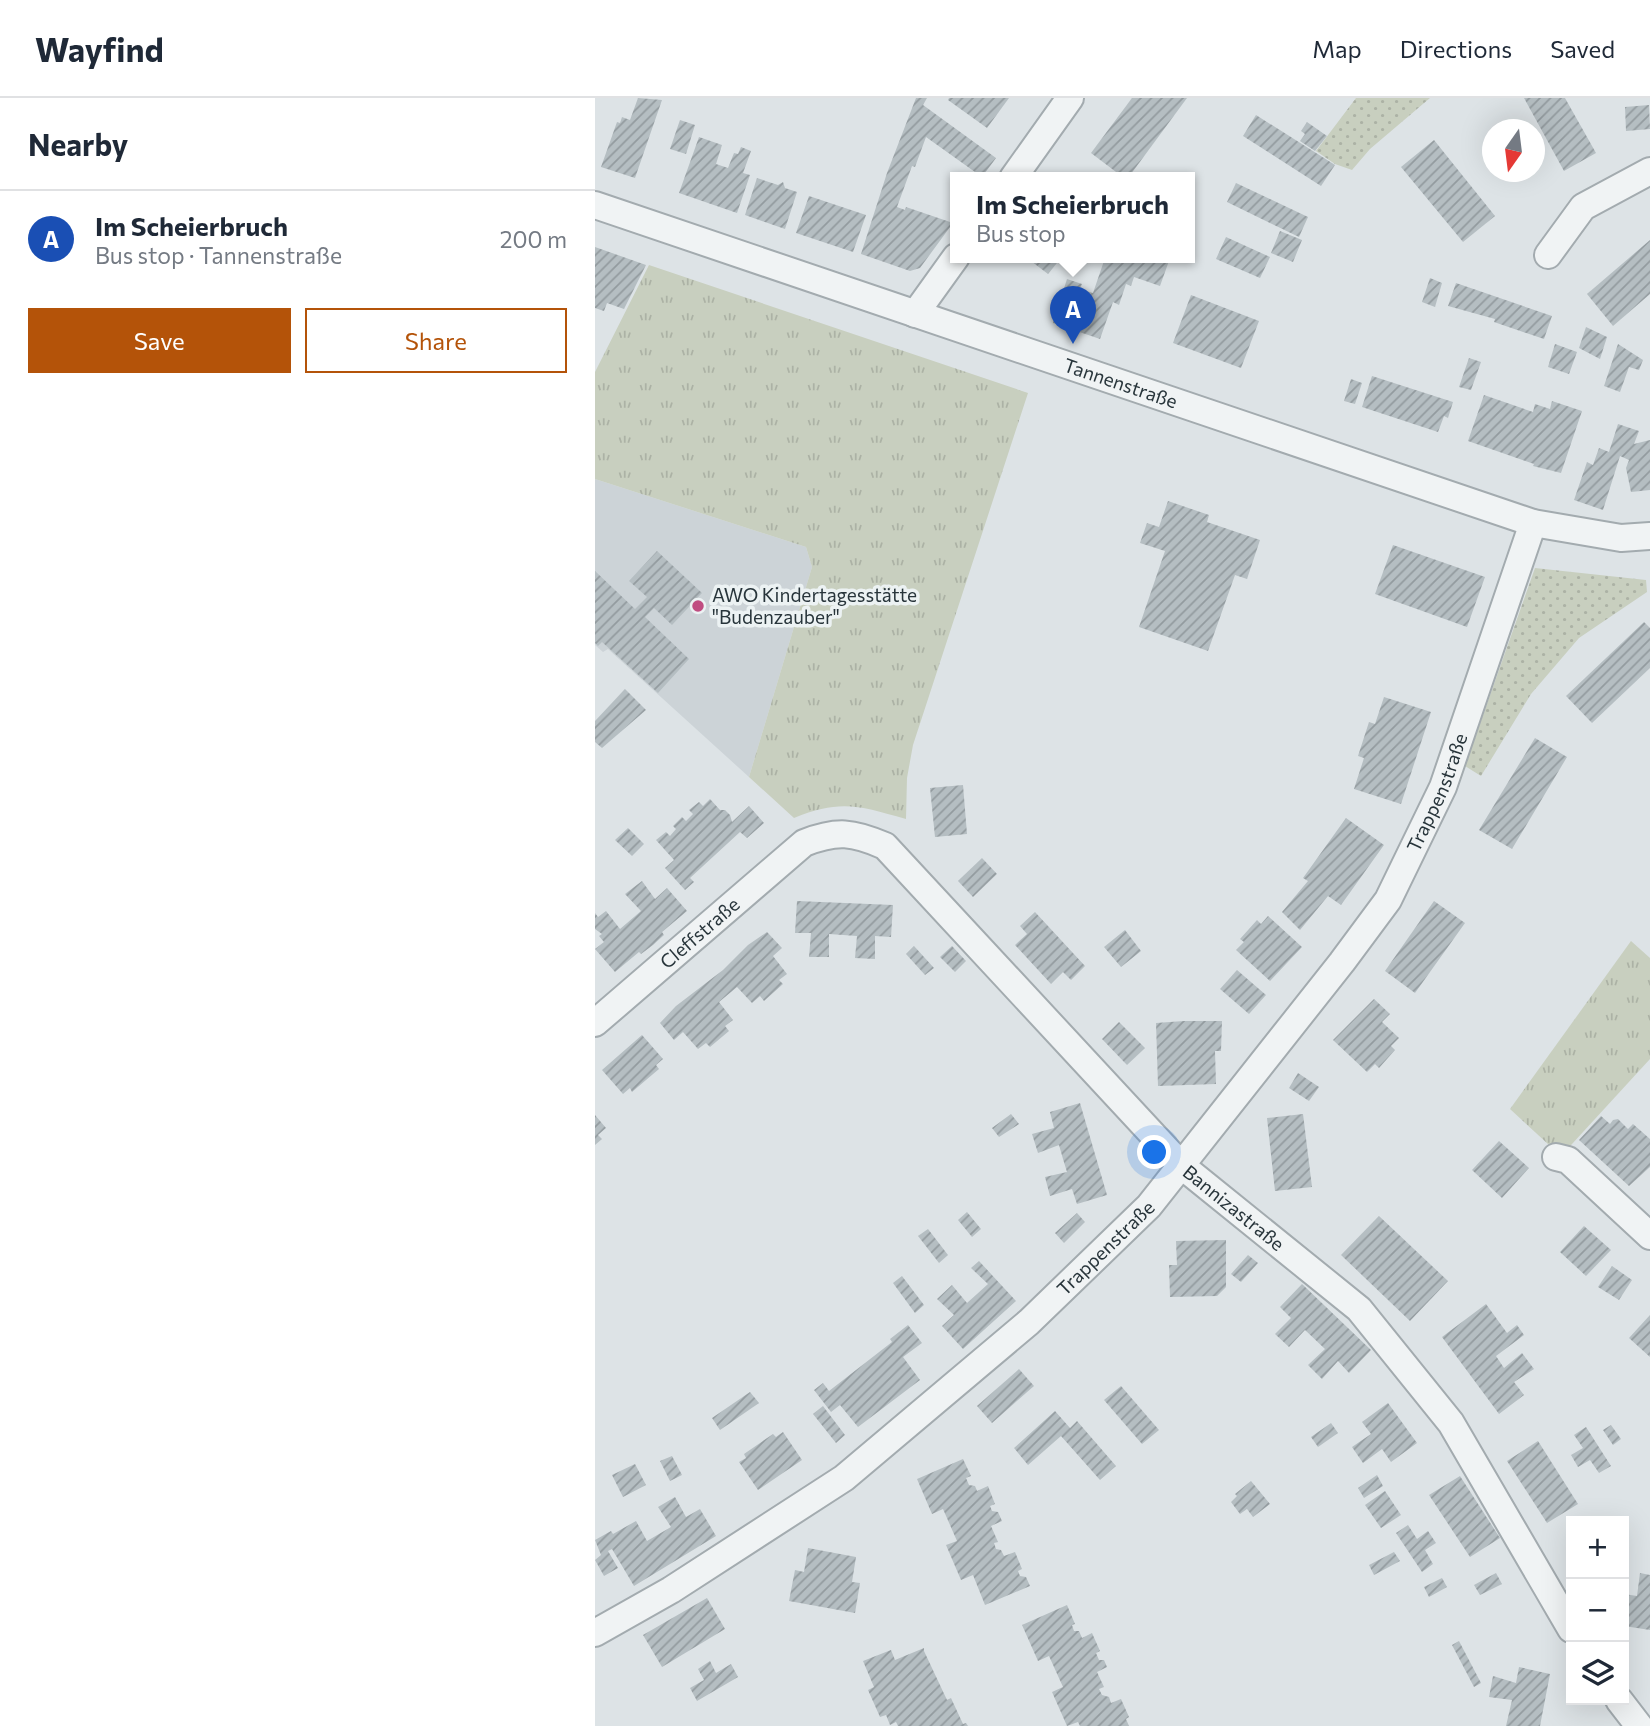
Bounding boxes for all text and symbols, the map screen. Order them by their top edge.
text: Wayfind [35,28,164,69]
text: Map [1312,34,1362,63]
text: Directions [1400,34,1512,63]
text: Saved [1550,34,1615,63]
north arrow [1482,119,1545,182]
text: Nearby [28,125,128,162]
popup [950,172,1195,263]
text: Im Scheierbruch [976,188,1169,219]
text: Im Scheierbruch [95,210,288,241]
text: Bus stop [976,219,1066,247]
text: A [43,225,59,253]
text: 200 m [500,225,567,253]
text: Bus stop · Tannenstraße [95,241,342,269]
pin: A [1050,286,1096,344]
button: Save [28,308,291,373]
button: Share [305,308,567,373]
street label: Tannenstraße [1061,353,1181,413]
place label: AWO Kindertagesstätte "Budenzauber" [712,583,917,628]
marker: AWO Kindertagesstätte "Budenzauber" [690,598,706,614]
street label: Trappenstraße [1401,730,1471,855]
street label: Cleffstraße [655,892,744,973]
your location [1137,1135,1171,1169]
street label: Bannizastraße [1179,1160,1289,1255]
street label: Trappenstraße [1052,1195,1159,1300]
map controls [1566,1516,1629,1705]
button: + [1566,1516,1629,1579]
button: − [1566,1579,1629,1642]
button: layers [1566,1642,1629,1705]

